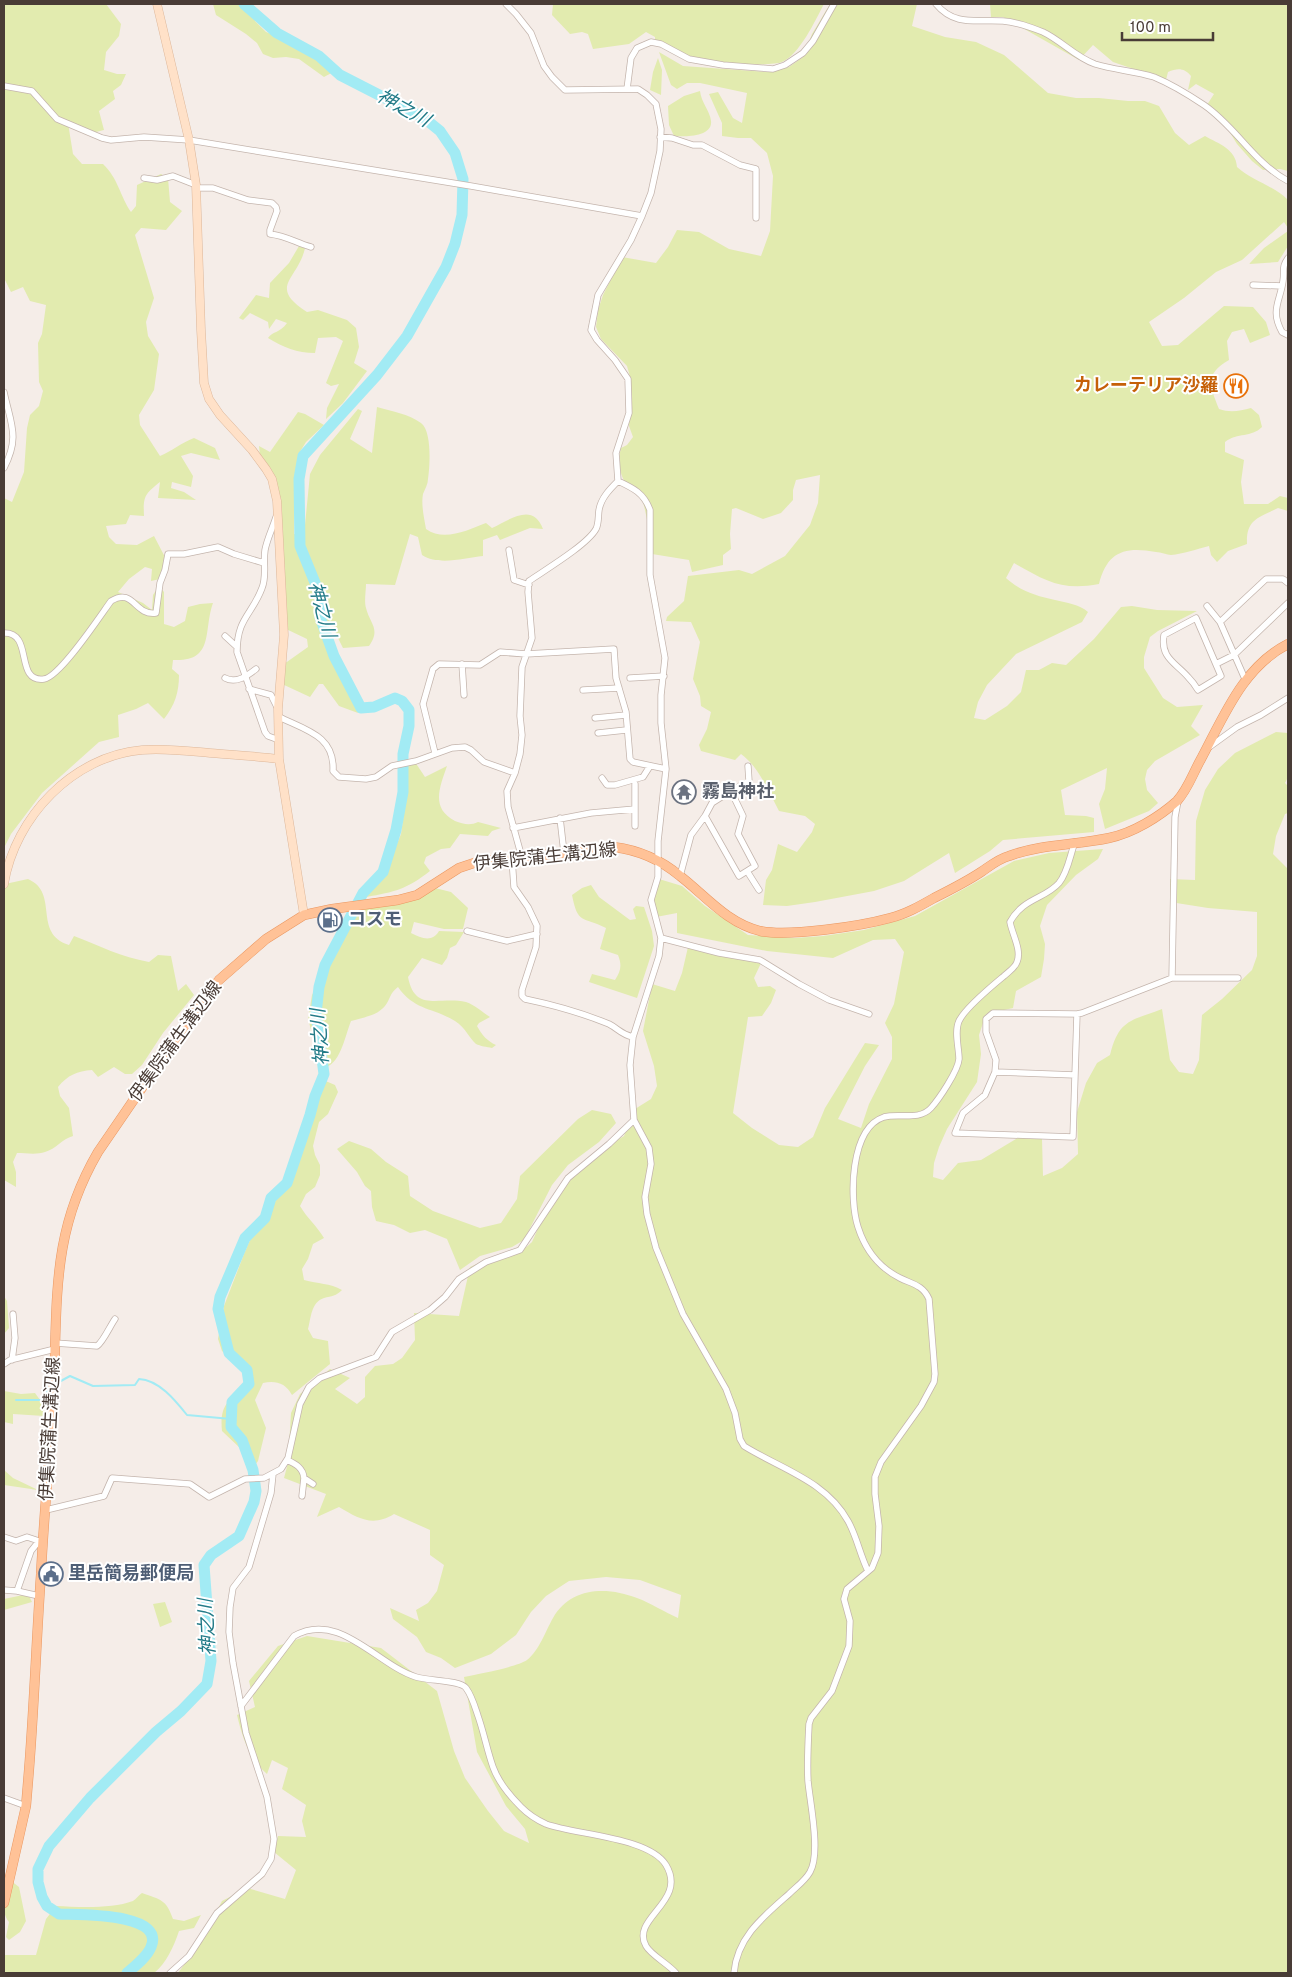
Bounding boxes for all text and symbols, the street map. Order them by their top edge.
scale bar [1122,10,1213,42]
text: 100 m [1130,19,1171,38]
water label: 神之川 [372,85,435,134]
restaurant icon: カレーテリア沙羅 [1223,373,1249,399]
place label: カレーテリア沙羅 [1074,375,1218,398]
water label: 神之川 [302,579,340,643]
temple icon: 霧島神社 [671,779,697,805]
place label: 霧島神社 [702,781,774,804]
street label: 伊集院蒲生溝辺線 [472,839,618,877]
fuel station icon: コスモ [317,907,343,933]
place label: コスモ [348,909,402,932]
street label: 伊集院蒲生溝辺線 [124,977,228,1107]
water label: 神之川 [307,1006,335,1066]
street label: 伊集院蒲生溝辺線 [36,1356,66,1502]
public building icon: 里岳簡易郵便局 [38,1561,64,1587]
place label: 里岳簡易郵便局 [68,1563,194,1586]
water label: 神之川 [194,1596,221,1656]

